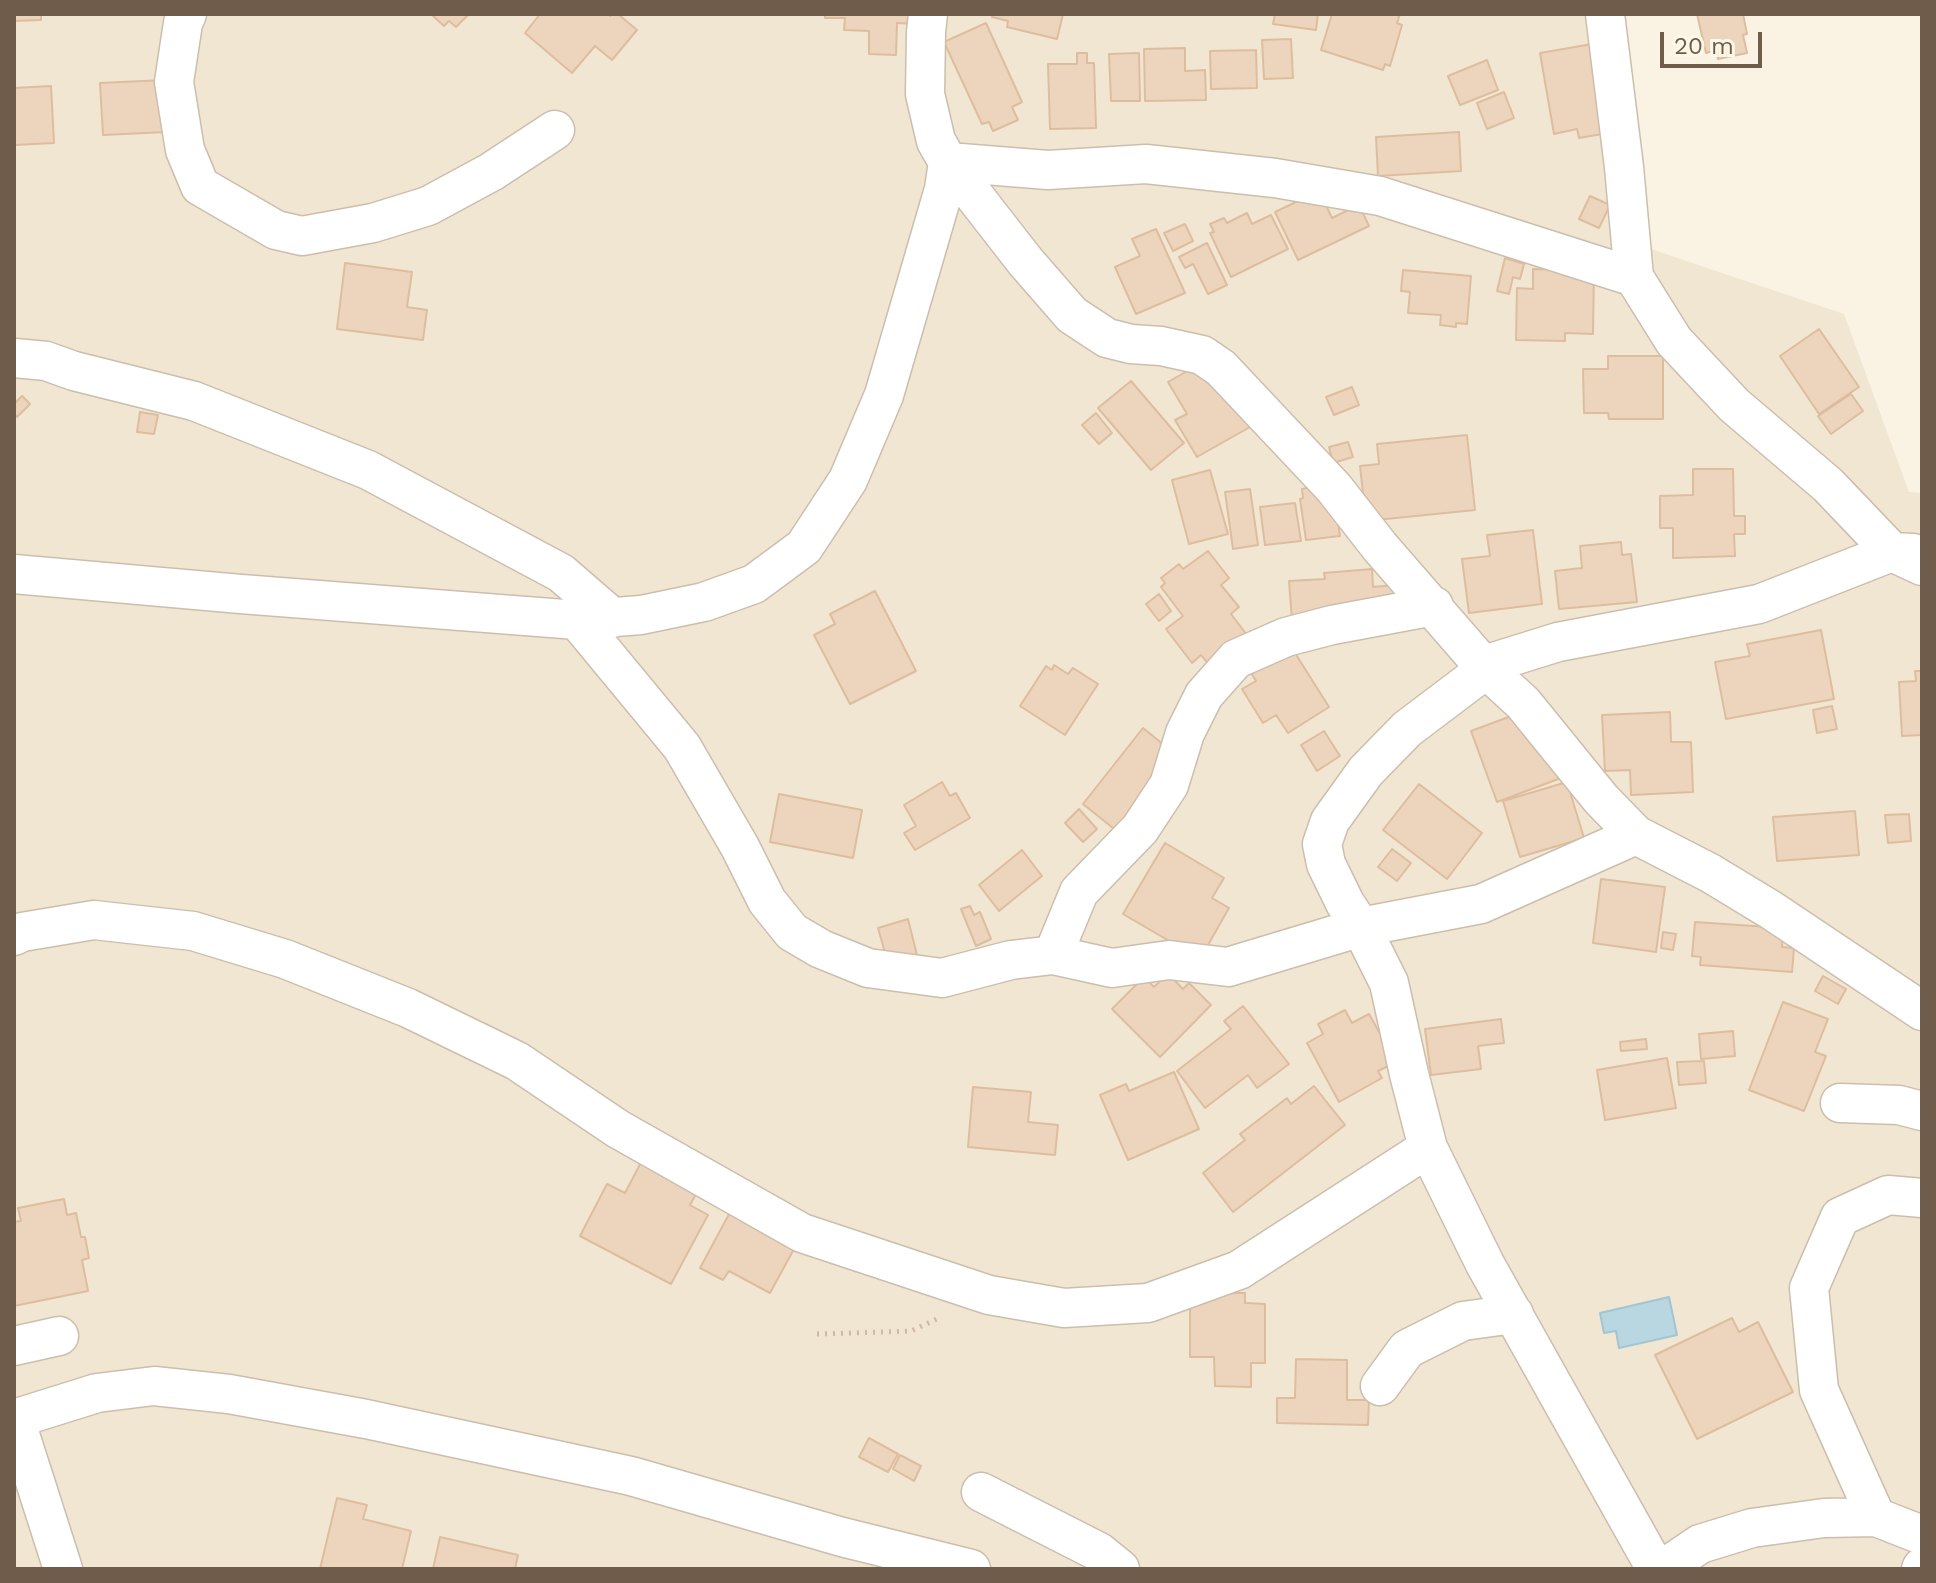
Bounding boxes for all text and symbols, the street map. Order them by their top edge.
scale bar [1664,16,1766,66]
text: 20 m [1674,32,1734,60]

